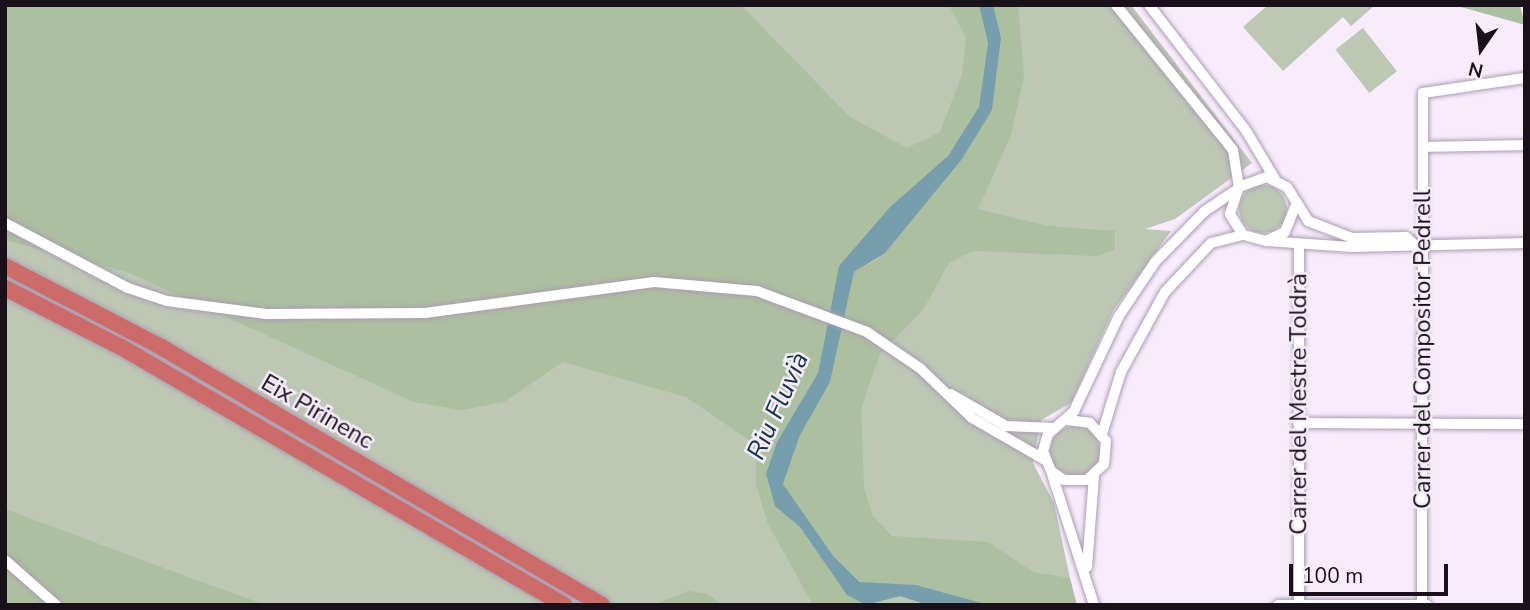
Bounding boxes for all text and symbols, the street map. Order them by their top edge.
north arrow [1446,14,1516,84]
text: N [1466,55,1486,84]
street label: Carrer del Compositor Pedrell [1409,189,1437,509]
street label: Carrer del Mestre Toldrà [1285,273,1313,535]
water label: Riu Fluvià [740,347,816,465]
street label: Eix Pirinenc [256,368,378,456]
scale bar [1292,550,1451,594]
text: 100 m [1302,562,1363,590]

